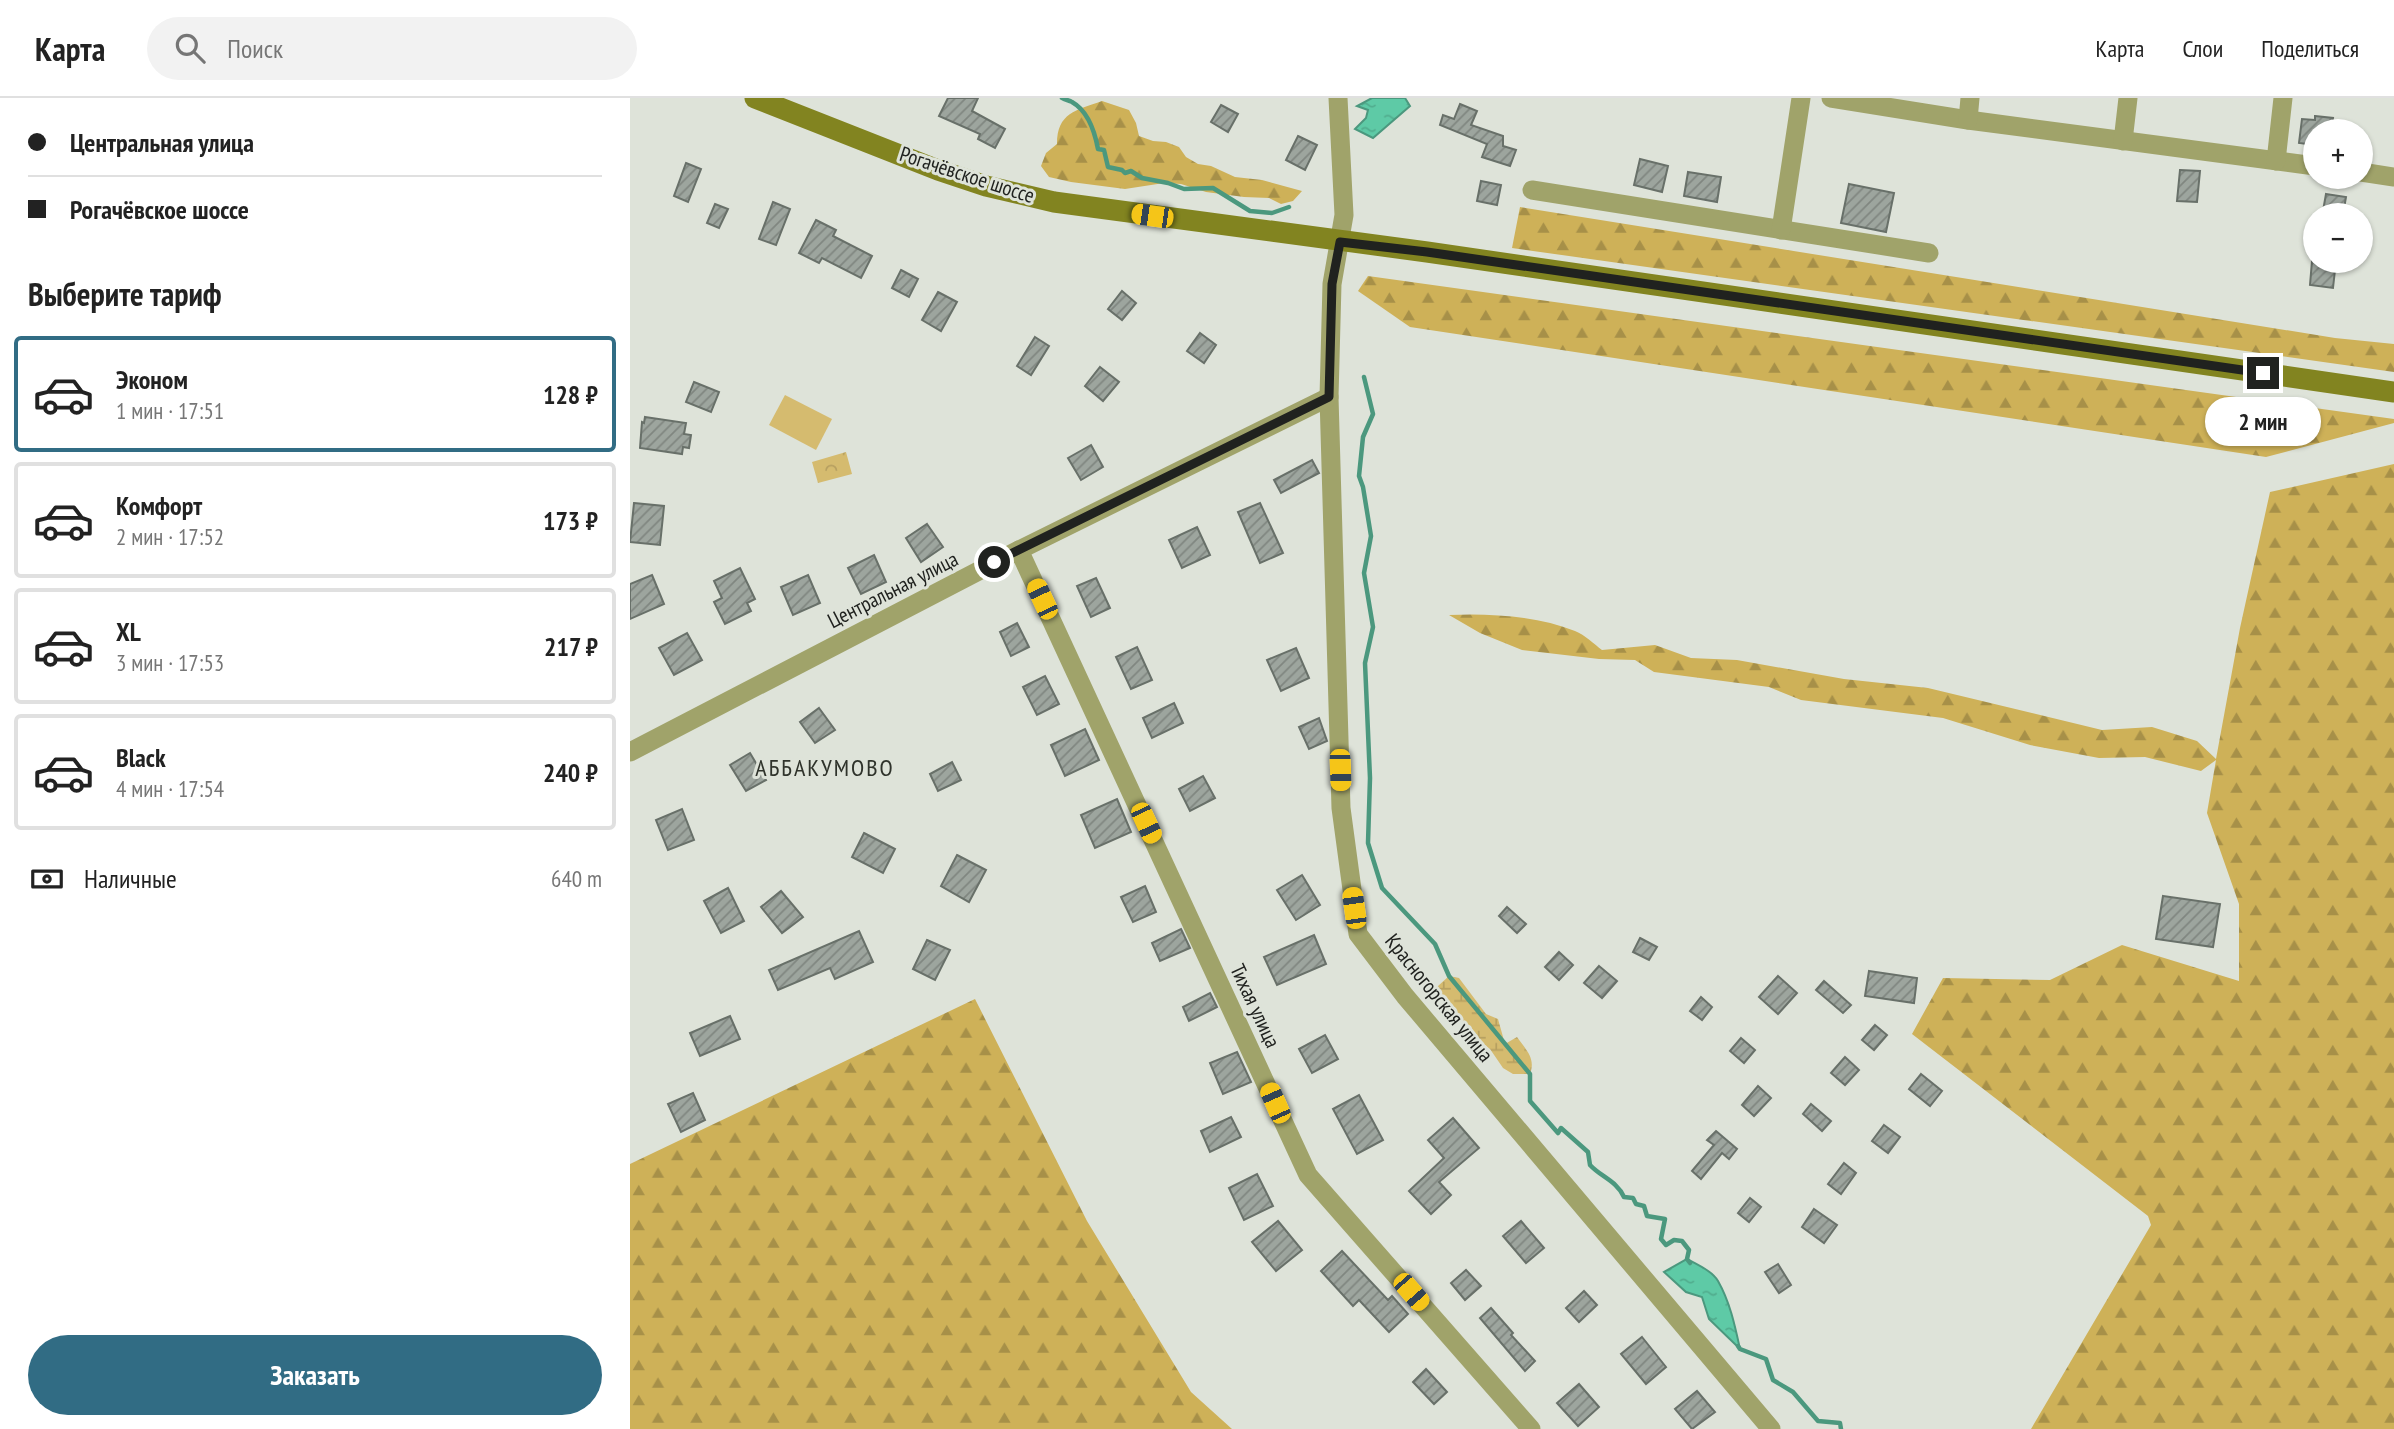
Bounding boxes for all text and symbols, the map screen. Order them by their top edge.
search box [147,17,637,80]
text: Карта [35,27,105,70]
icon: search [171,29,209,67]
text: Поиск [227,32,283,65]
text: Карта [2096,33,2144,64]
text: Слои [2182,33,2223,64]
text: Поделиться [2261,33,2359,64]
map controls [2303,119,2373,273]
button: + [2303,119,2373,189]
text: Центральная улица [70,126,254,159]
street label: Рогачёвское шоссе [896,140,1038,209]
text: Рогачёвское шоссе [70,193,249,226]
car [1130,203,1175,229]
button: − [2303,203,2373,273]
text: Выберите тариф [28,273,222,315]
route end [2247,357,2279,389]
icon: car [32,363,95,426]
text: Эконом [116,363,188,396]
text: 128 ₽ [543,378,598,411]
text: 1 мин · 17:51 [116,396,224,425]
callout: 2 мин [2205,398,2321,446]
text: 2 мин [2238,407,2288,436]
icon: car [32,489,95,552]
text: Комфорт [116,489,202,522]
text: 173 ₽ [543,504,598,537]
text: 2 мин · 17:52 [116,522,224,551]
street label: Центральная улица [823,545,963,634]
route start [978,546,1010,578]
car [1024,576,1061,622]
icon: car [32,615,95,678]
text: XL [116,615,141,648]
text: 217 ₽ [544,630,598,663]
text: 3 мин · 17:53 [116,648,224,677]
icon: car [32,741,95,804]
text: Black [116,741,166,774]
car [1329,749,1352,791]
district label: АББАКУМОВО [755,752,895,783]
text: 240 ₽ [543,756,598,789]
text: 4 мин · 17:54 [116,774,224,803]
car [1128,800,1165,846]
icon: cash [28,860,66,898]
text: Наличные [84,862,177,895]
text: 640 m [551,864,602,893]
car [1341,886,1368,930]
street label: Красногорская улица [1379,928,1499,1067]
street label: Тихая улица [1224,960,1287,1052]
car [1257,1080,1294,1126]
car [1390,1269,1433,1315]
button: Заказать [28,1335,602,1415]

